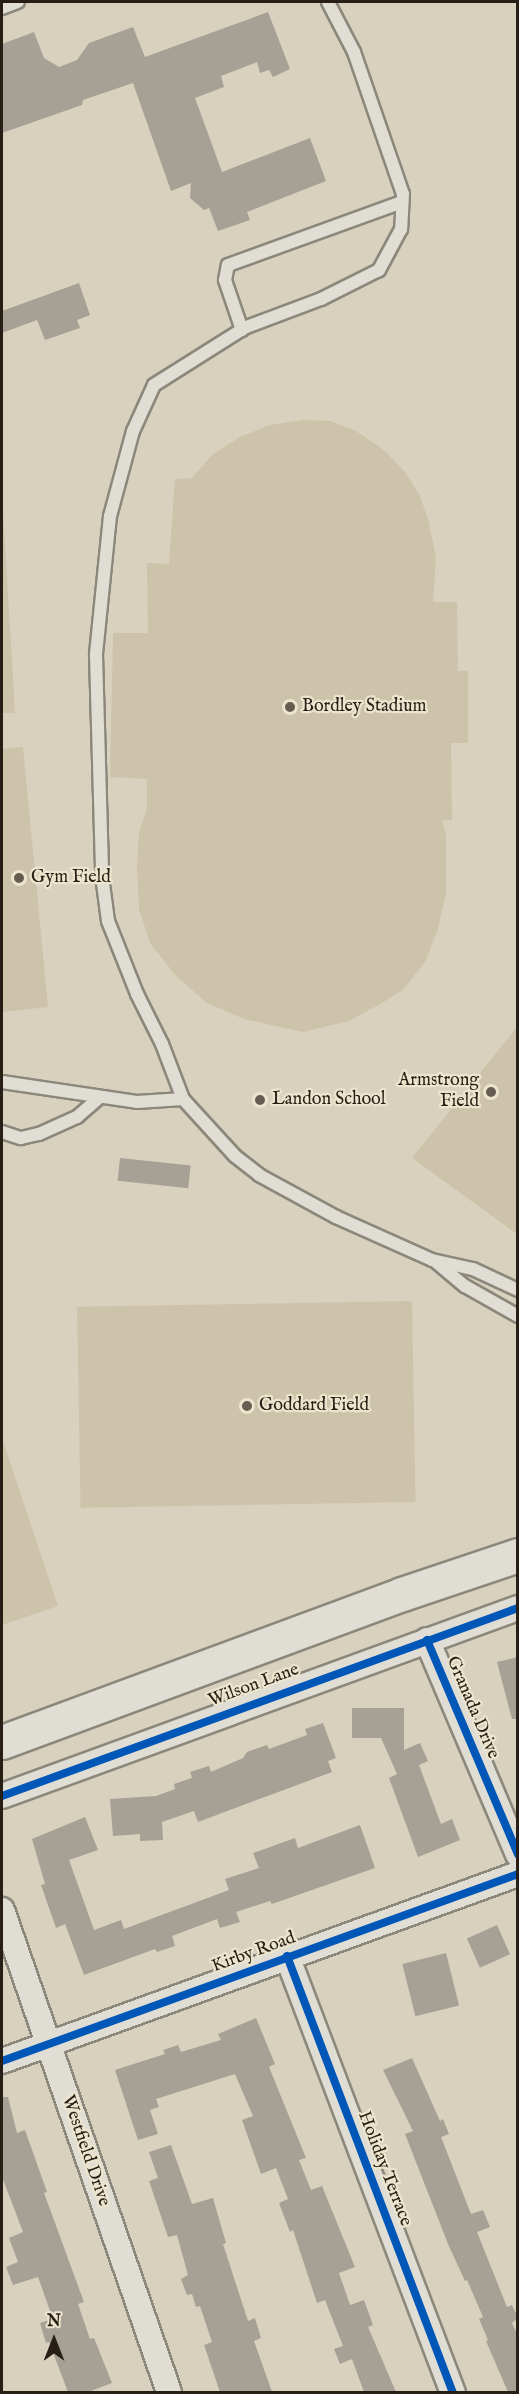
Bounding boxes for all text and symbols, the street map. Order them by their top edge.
place label: Bordley Stadium [302,696,426,718]
marker: Bordley Stadium [283,700,297,714]
place label: Gym Field [31,867,111,889]
marker: Gym Field [12,871,26,885]
place label: Armstrong Field [398,1071,479,1114]
marker: Armstrong Field [484,1085,498,1099]
place label: Landon School [272,1089,386,1111]
marker: Landon School [253,1093,267,1107]
place label: Goddard Field [259,1395,369,1417]
marker: Goddard Field [240,1399,254,1413]
street label: Granada Drive [441,1653,503,1763]
street label: Wilson Lane [206,1660,302,1712]
street label: Kirby Road [209,1928,299,1978]
street label: Westfield Drive [56,2093,114,2209]
street label: Holiday Terrace [352,2109,416,2229]
north arrow [24,2310,84,2370]
text: N [47,2312,61,2332]

